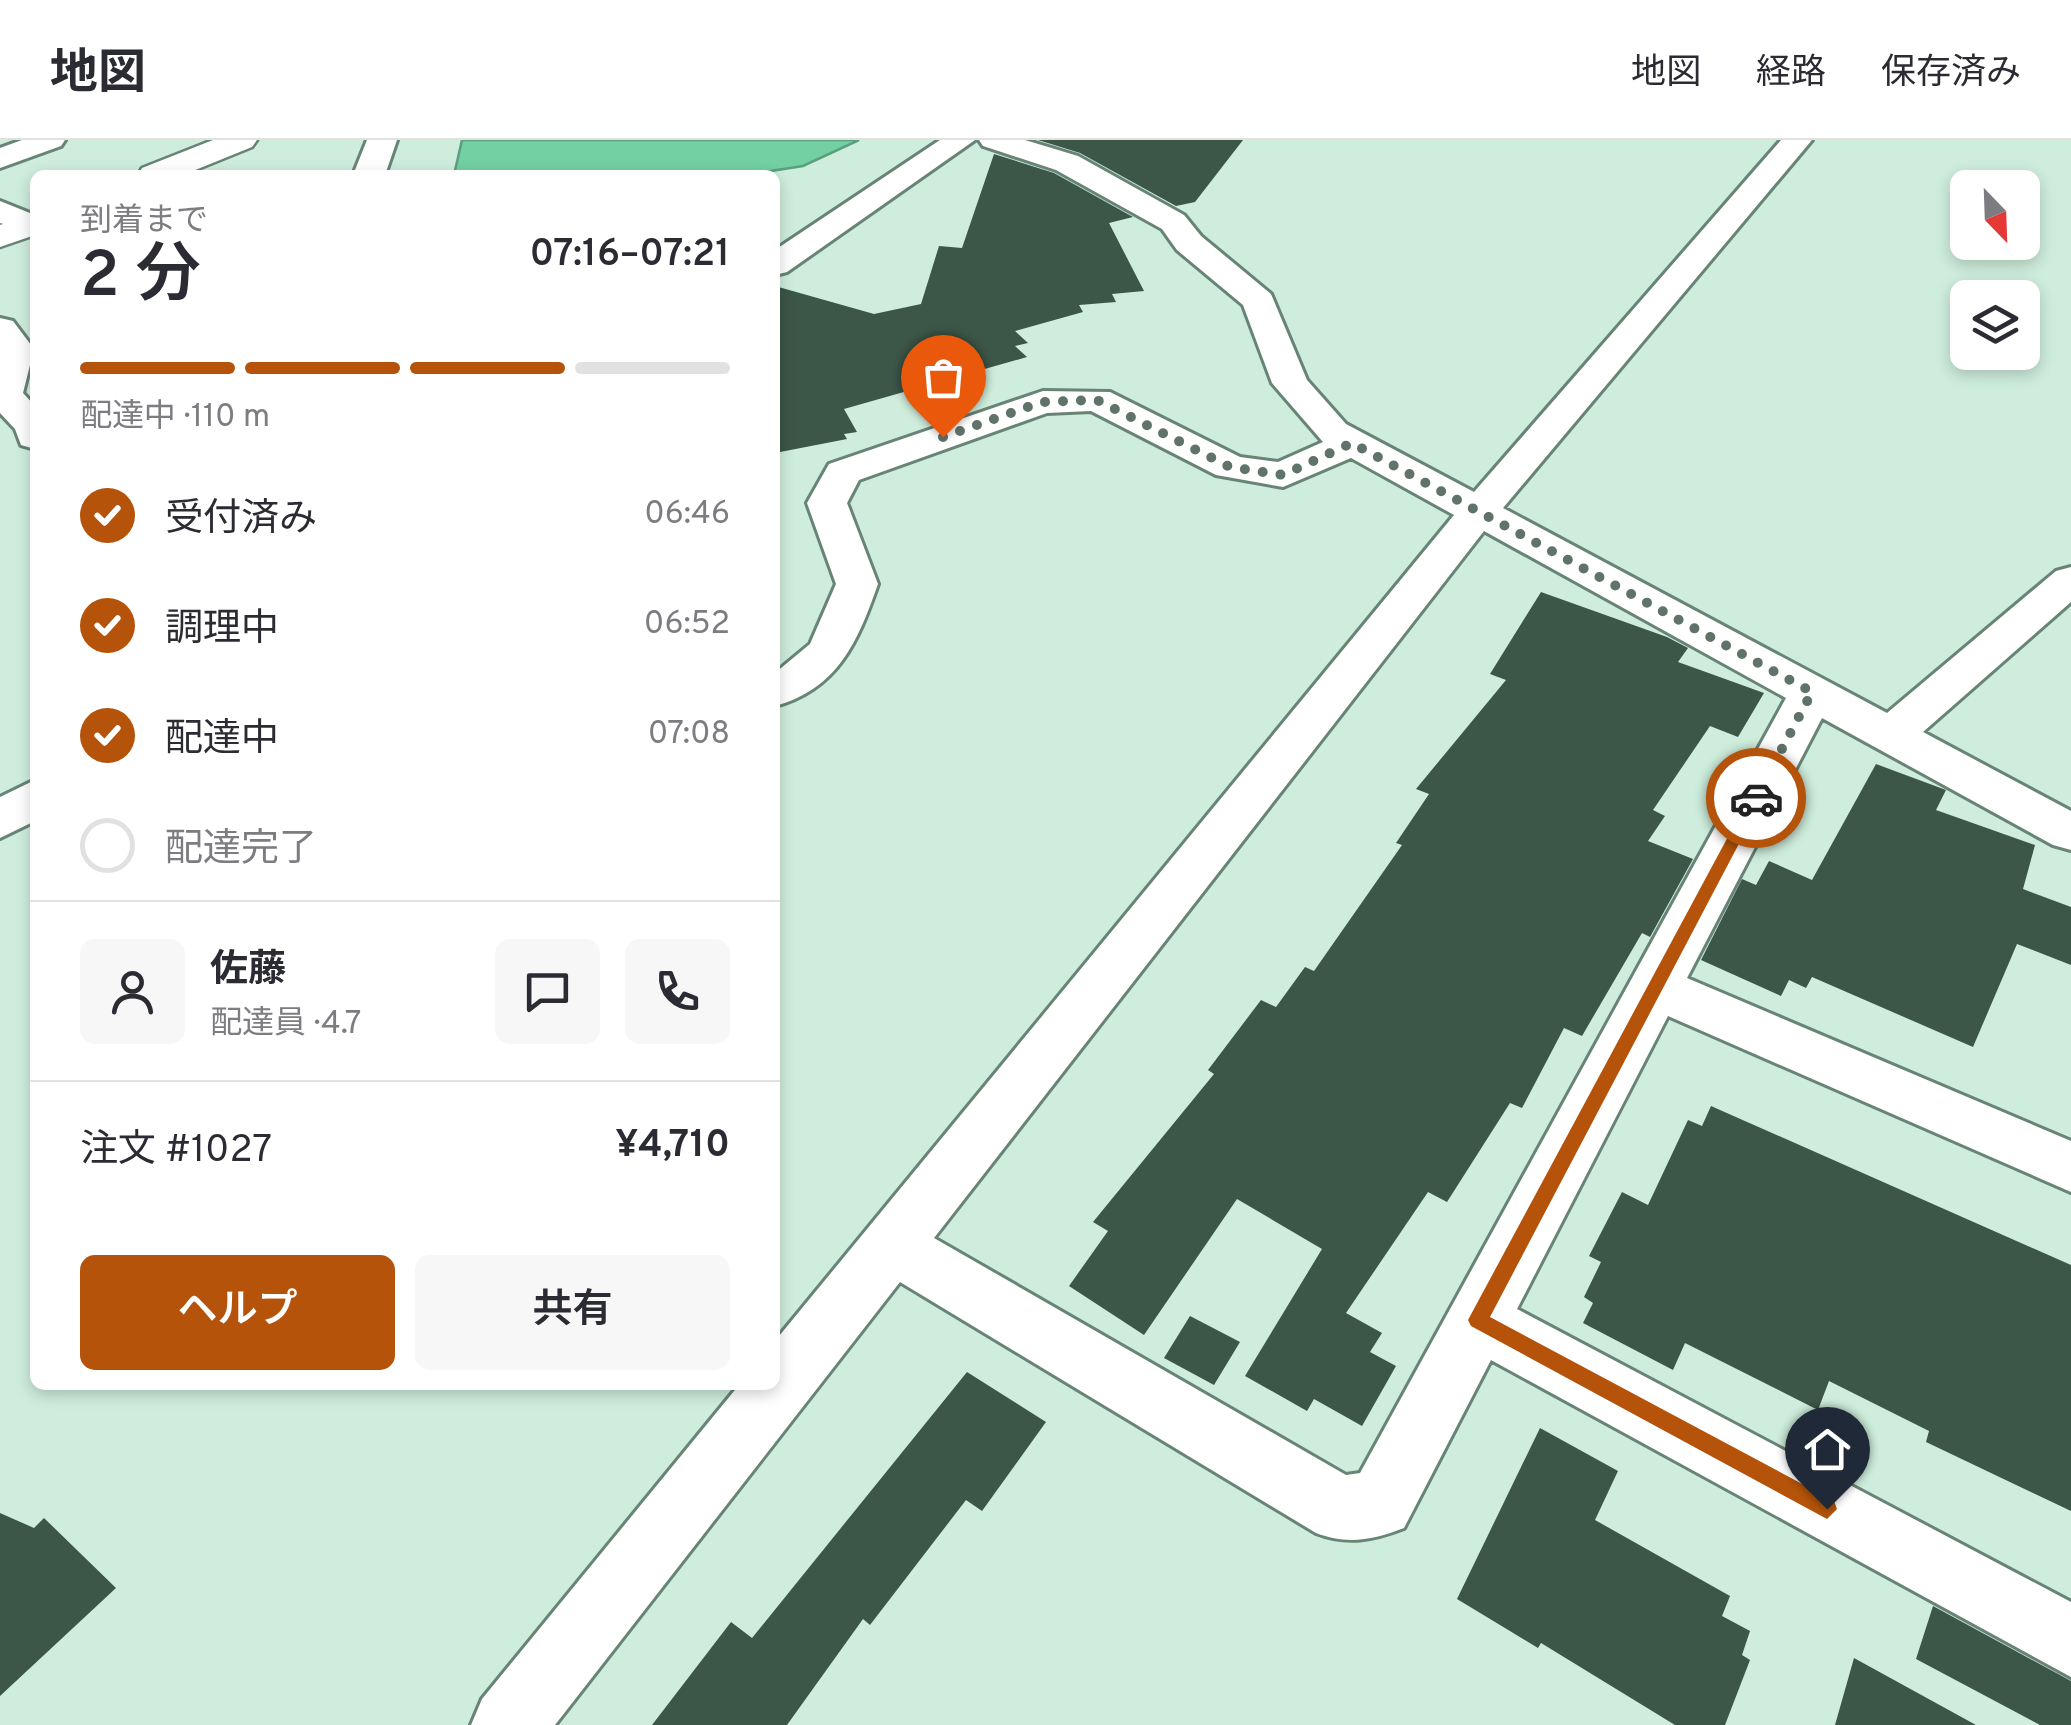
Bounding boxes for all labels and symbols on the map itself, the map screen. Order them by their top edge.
north arrow [1950,170,2040,260]
pin [901,335,986,438]
courier [1706,748,1806,848]
pin [1785,1407,1870,1510]

